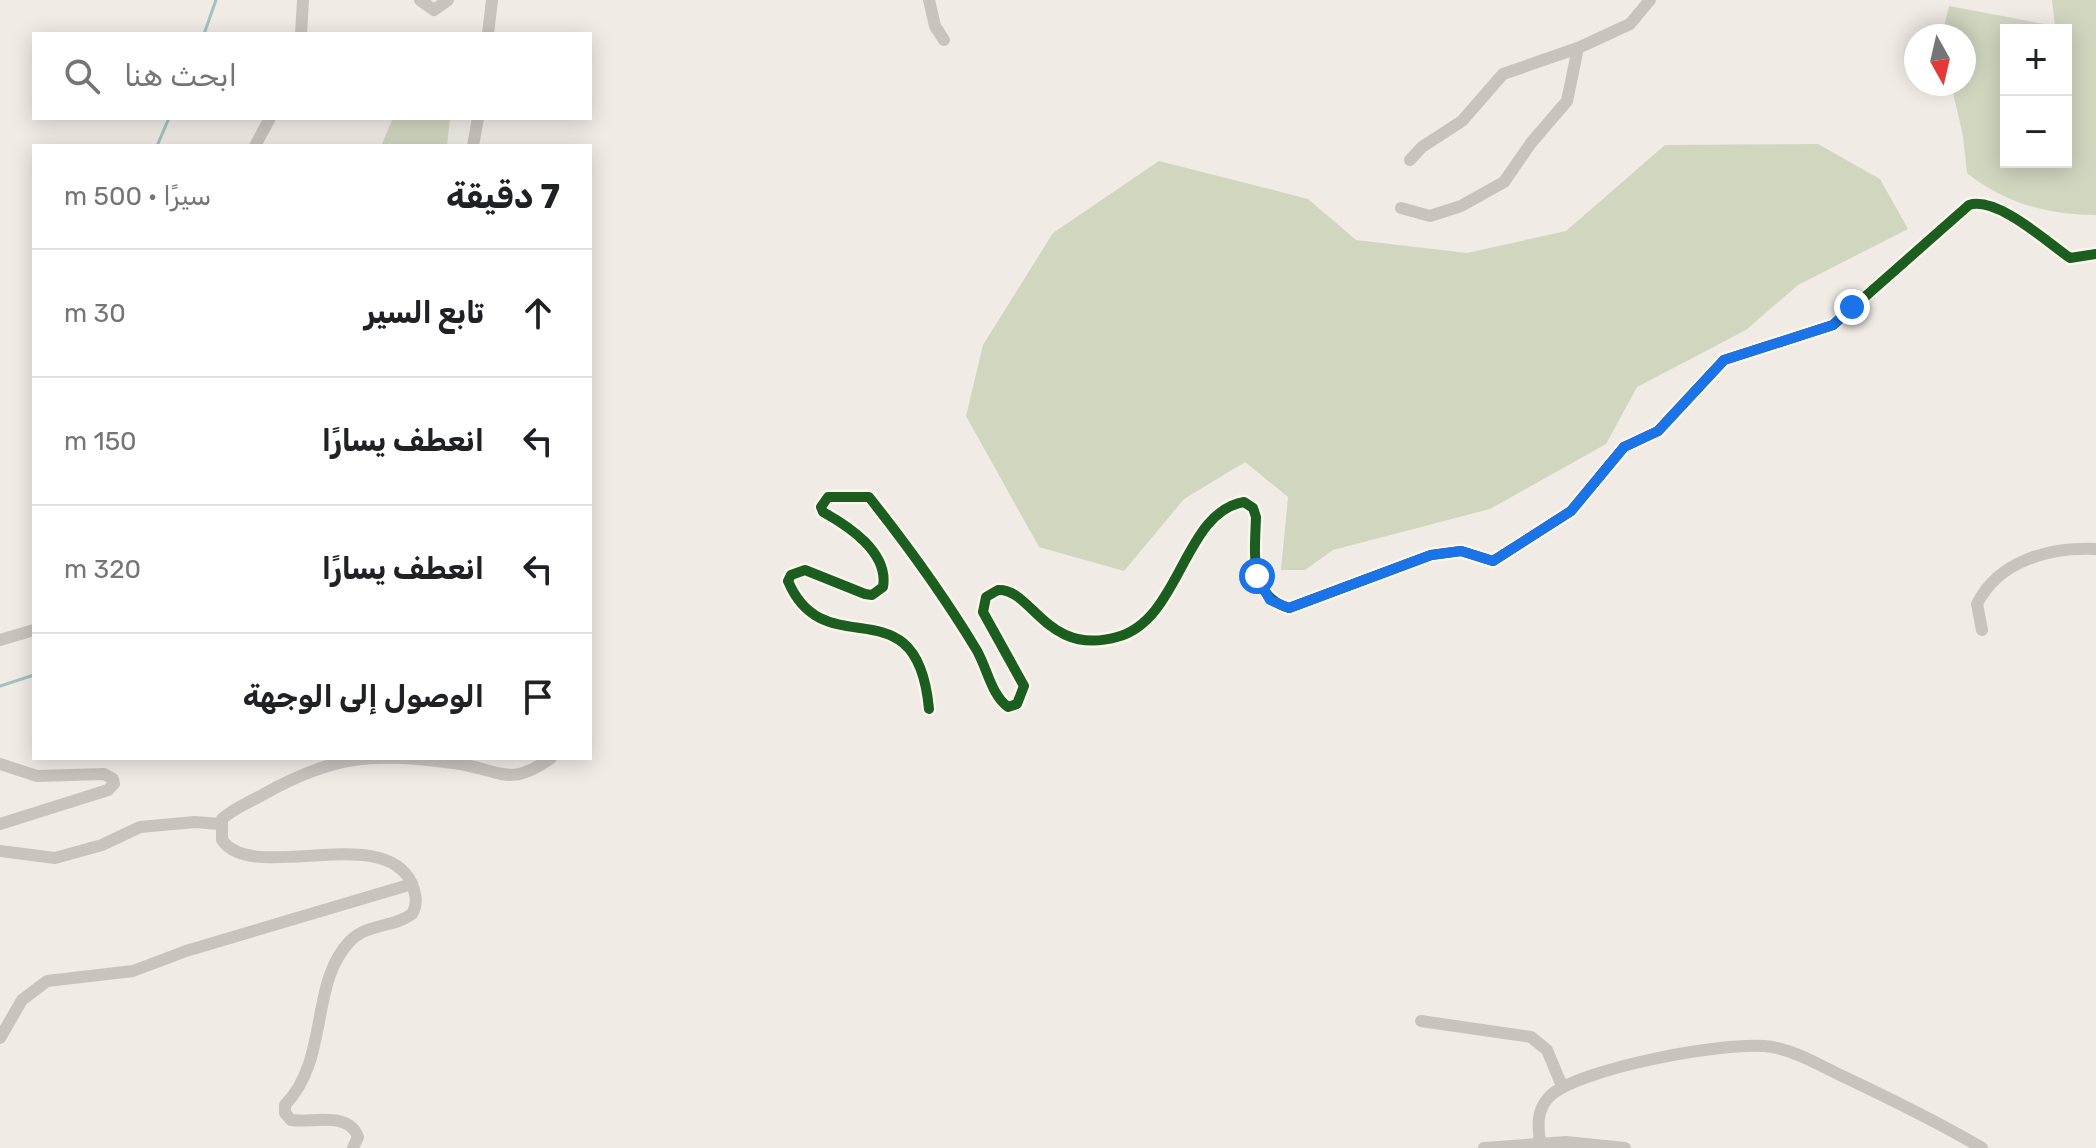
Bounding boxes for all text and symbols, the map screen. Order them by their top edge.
north arrow [1904,24,1976,96]
map controls [2000,24,2072,168]
button: + [2000,24,2072,96]
search box [32,32,592,120]
icon: search [60,54,104,98]
text: ابحث هنا [124,58,237,94]
button: − [2000,96,2072,168]
text: 7 دقيقة [446,176,560,217]
text: سيرًا · 500 m [64,181,211,212]
route end [1834,289,1870,325]
icon: ahead [516,291,560,335]
text: تابع السير [364,295,484,331]
text: 30 m [64,298,126,329]
icon: left [516,419,560,463]
text: انعطف يسارًا [322,423,484,459]
text: 150 m [64,426,137,457]
icon: left [516,547,560,591]
text: انعطف يسارًا [322,551,484,587]
text: 320 m [64,554,141,585]
route start [1239,558,1275,594]
icon: arrive [516,675,560,719]
text: الوصول إلى الوجهة [243,679,484,715]

